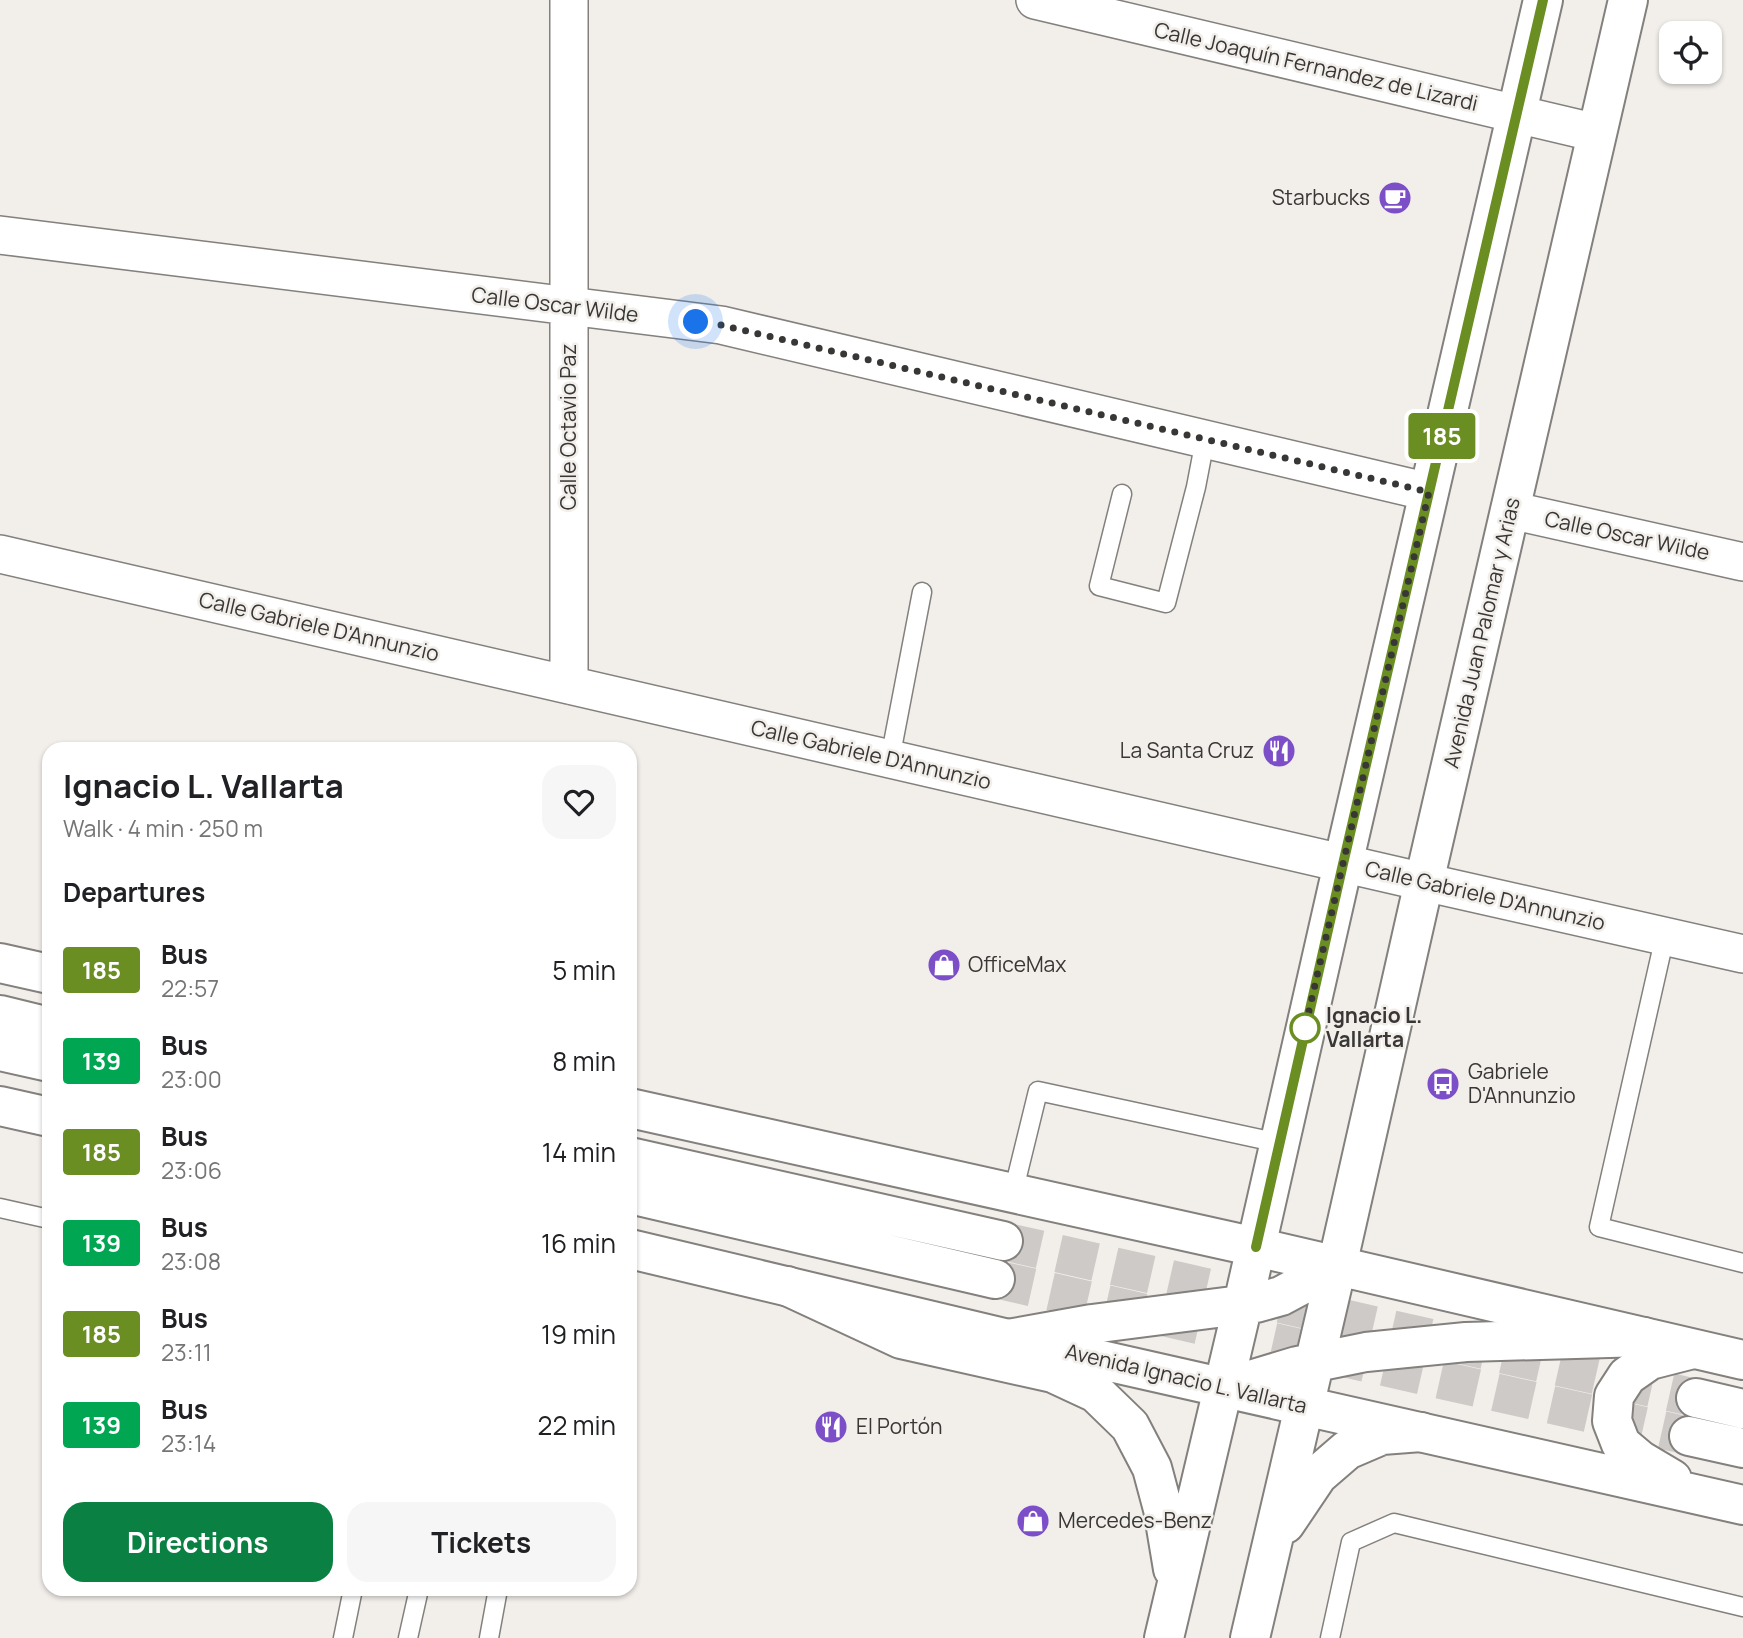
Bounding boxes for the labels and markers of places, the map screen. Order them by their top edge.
cafe icon: Starbucks [1376,179,1414,217]
place label: Starbucks [1272,183,1370,211]
restaurant icon: La Santa Cruz [1260,732,1298,770]
place label: La Santa Cruz [1120,736,1254,764]
shop icon: OfficeMax [925,946,963,984]
place label: OfficeMax [968,950,1066,978]
place label: Ignacio L. Vallarta [1326,1001,1422,1053]
marker: Ignacio L. Vallarta [1290,1013,1320,1043]
place label: Gabriele D'Annunzio [1468,1057,1576,1109]
bus stop icon: Gabriele D'Annunzio [1424,1065,1462,1103]
restaurant icon: El Portón [812,1408,850,1446]
place label: El Portón [856,1412,943,1440]
shop icon: Mercedes-Benz [1014,1502,1052,1540]
place label: Mercedes-Benz [1058,1506,1212,1534]

